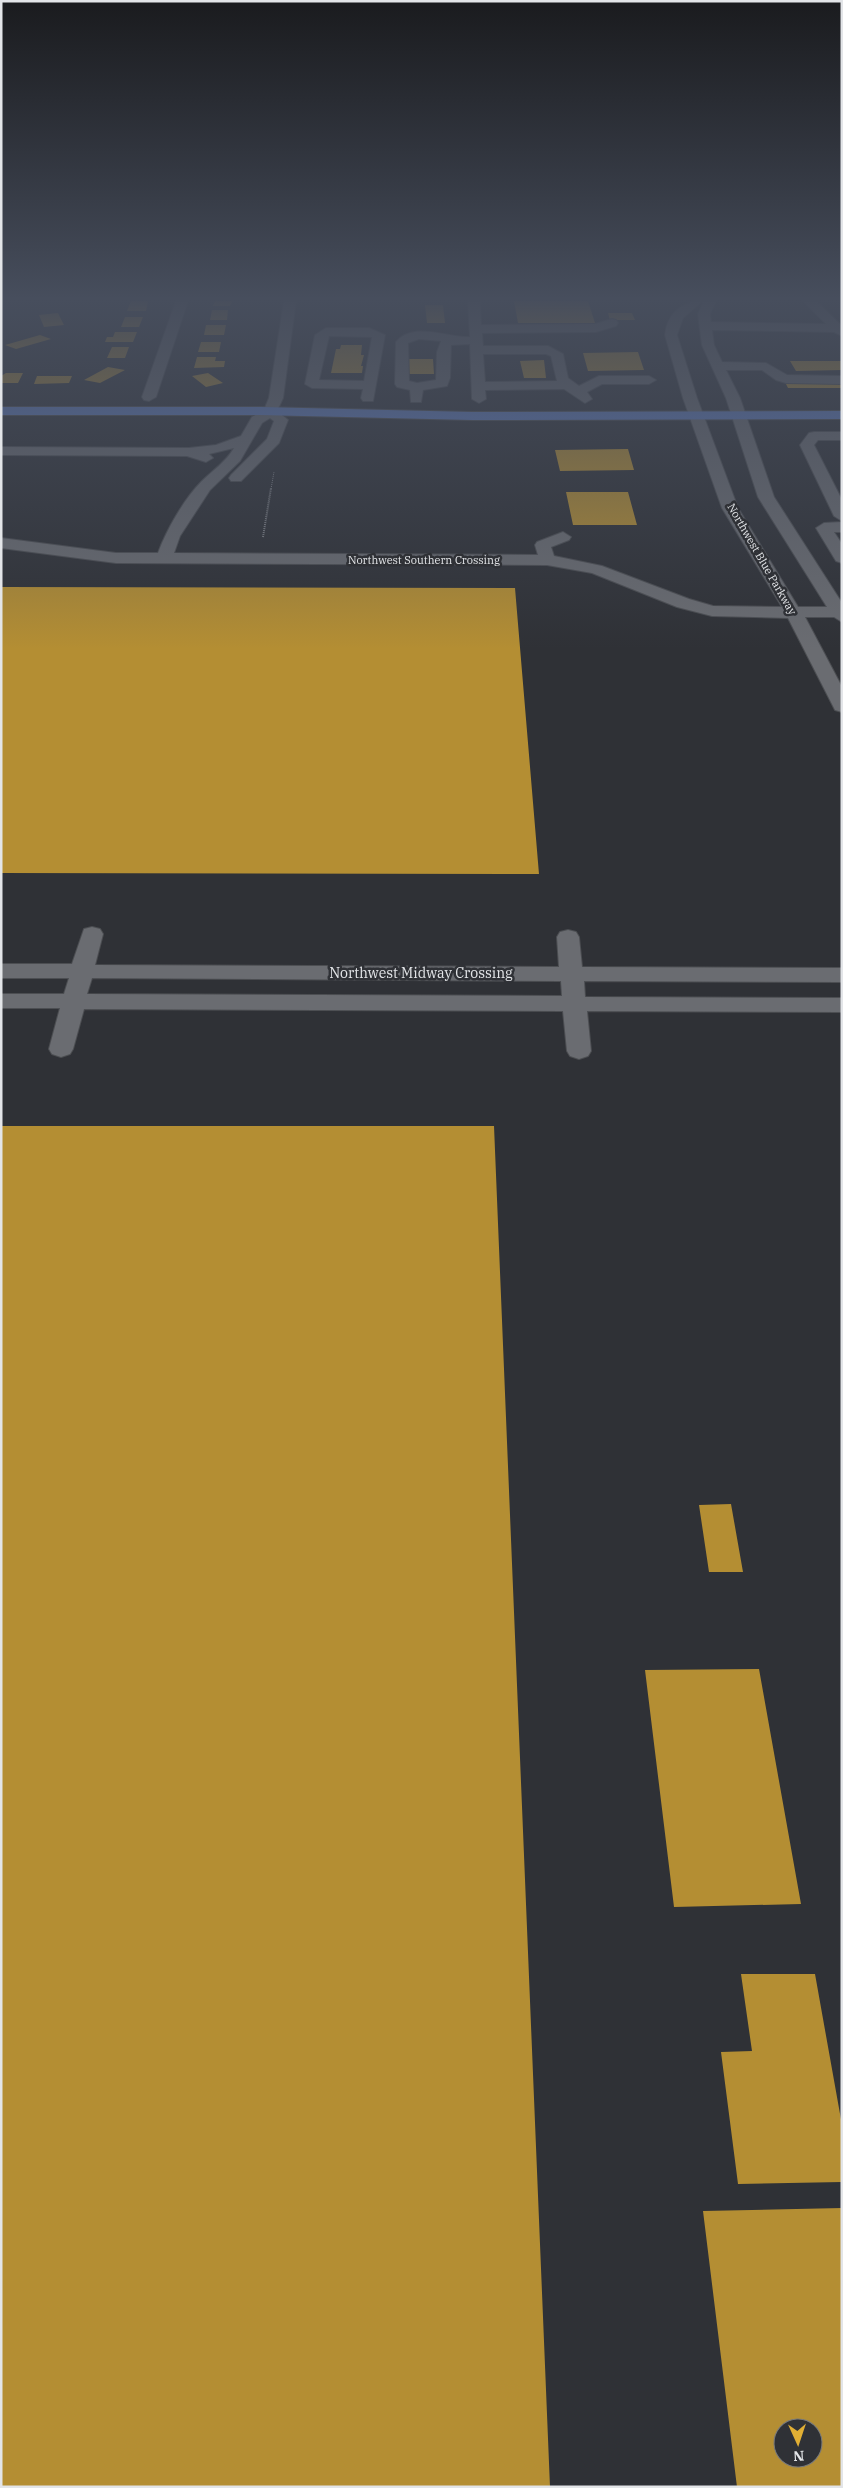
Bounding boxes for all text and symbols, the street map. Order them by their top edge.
street label: Northwest Blue Parkway [724,501,800,617]
street label: Northwest Southern Crossing [348,553,500,567]
street label: Northwest Midway Crossing [329,964,513,982]
north arrow [773,2418,823,2468]
text: N [793,2447,805,2465]

